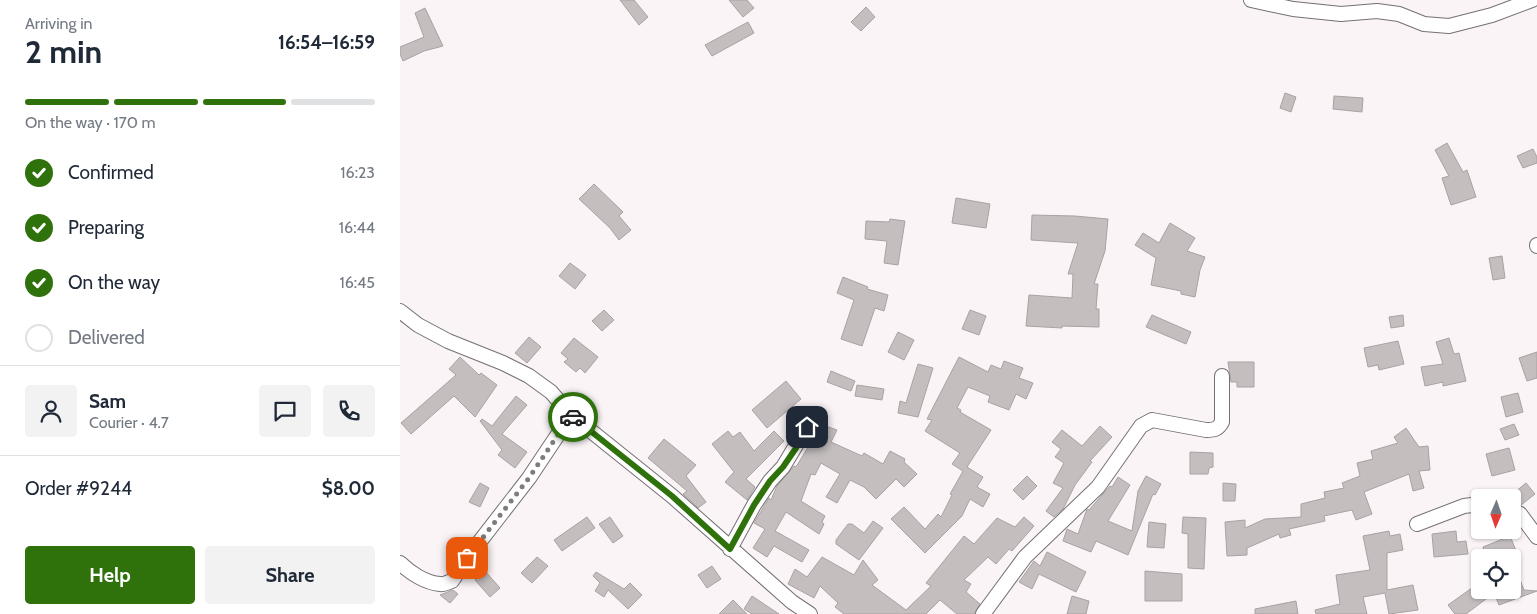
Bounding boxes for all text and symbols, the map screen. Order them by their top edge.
text: Arriving in [25,14,92,33]
text: 16:54–16:59 [278,31,375,54]
text: 2 min [25,32,102,71]
text: On the way · 170 m [25,113,156,132]
icon: check [25,159,53,187]
text: Confirmed [68,161,154,184]
text: 16:23 [340,163,375,182]
icon: check [25,214,53,242]
text: Preparing [68,216,144,239]
text: 16:44 [339,218,375,237]
icon: check [25,269,53,297]
text: On the way [68,271,160,294]
text: 16:45 [339,273,375,292]
text: Delivered [68,326,145,349]
button: person [25,385,77,437]
button: chat [259,385,311,437]
button: phone [323,385,375,437]
text: Sam [89,390,126,413]
courier [548,392,598,442]
icon: car [559,403,587,431]
pin [786,406,828,448]
text: Courier · 4.7 [89,413,169,432]
icon: home [793,413,821,441]
text: Order #9244 [25,477,132,500]
text: $8.00 [322,477,375,500]
north arrow [1471,489,1521,539]
map controls [1471,489,1521,599]
pin [446,537,488,579]
icon: bag [453,544,481,572]
button: Help [25,546,195,604]
button: Share [205,546,375,604]
button: locate [1471,549,1521,599]

